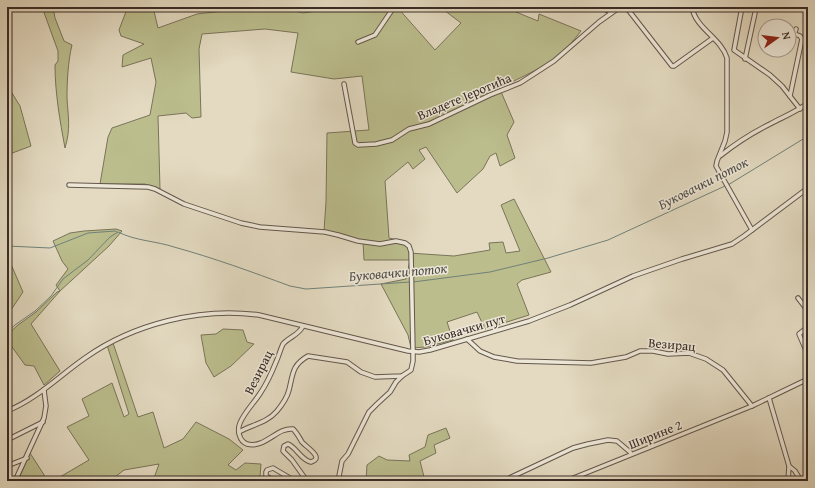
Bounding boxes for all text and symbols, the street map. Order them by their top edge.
north arrow [757,18,797,58]
text: N [778,30,796,42]
street label: Владете Јеротића [414,68,515,125]
water label: Буковачки поток [654,152,752,214]
water label: Буковачки поток [348,258,448,286]
street label: Буковачки пут [421,308,508,350]
street label: Везирац [647,333,697,356]
street label: Везирац [239,346,278,398]
street label: Ширине 2 [626,415,685,454]

